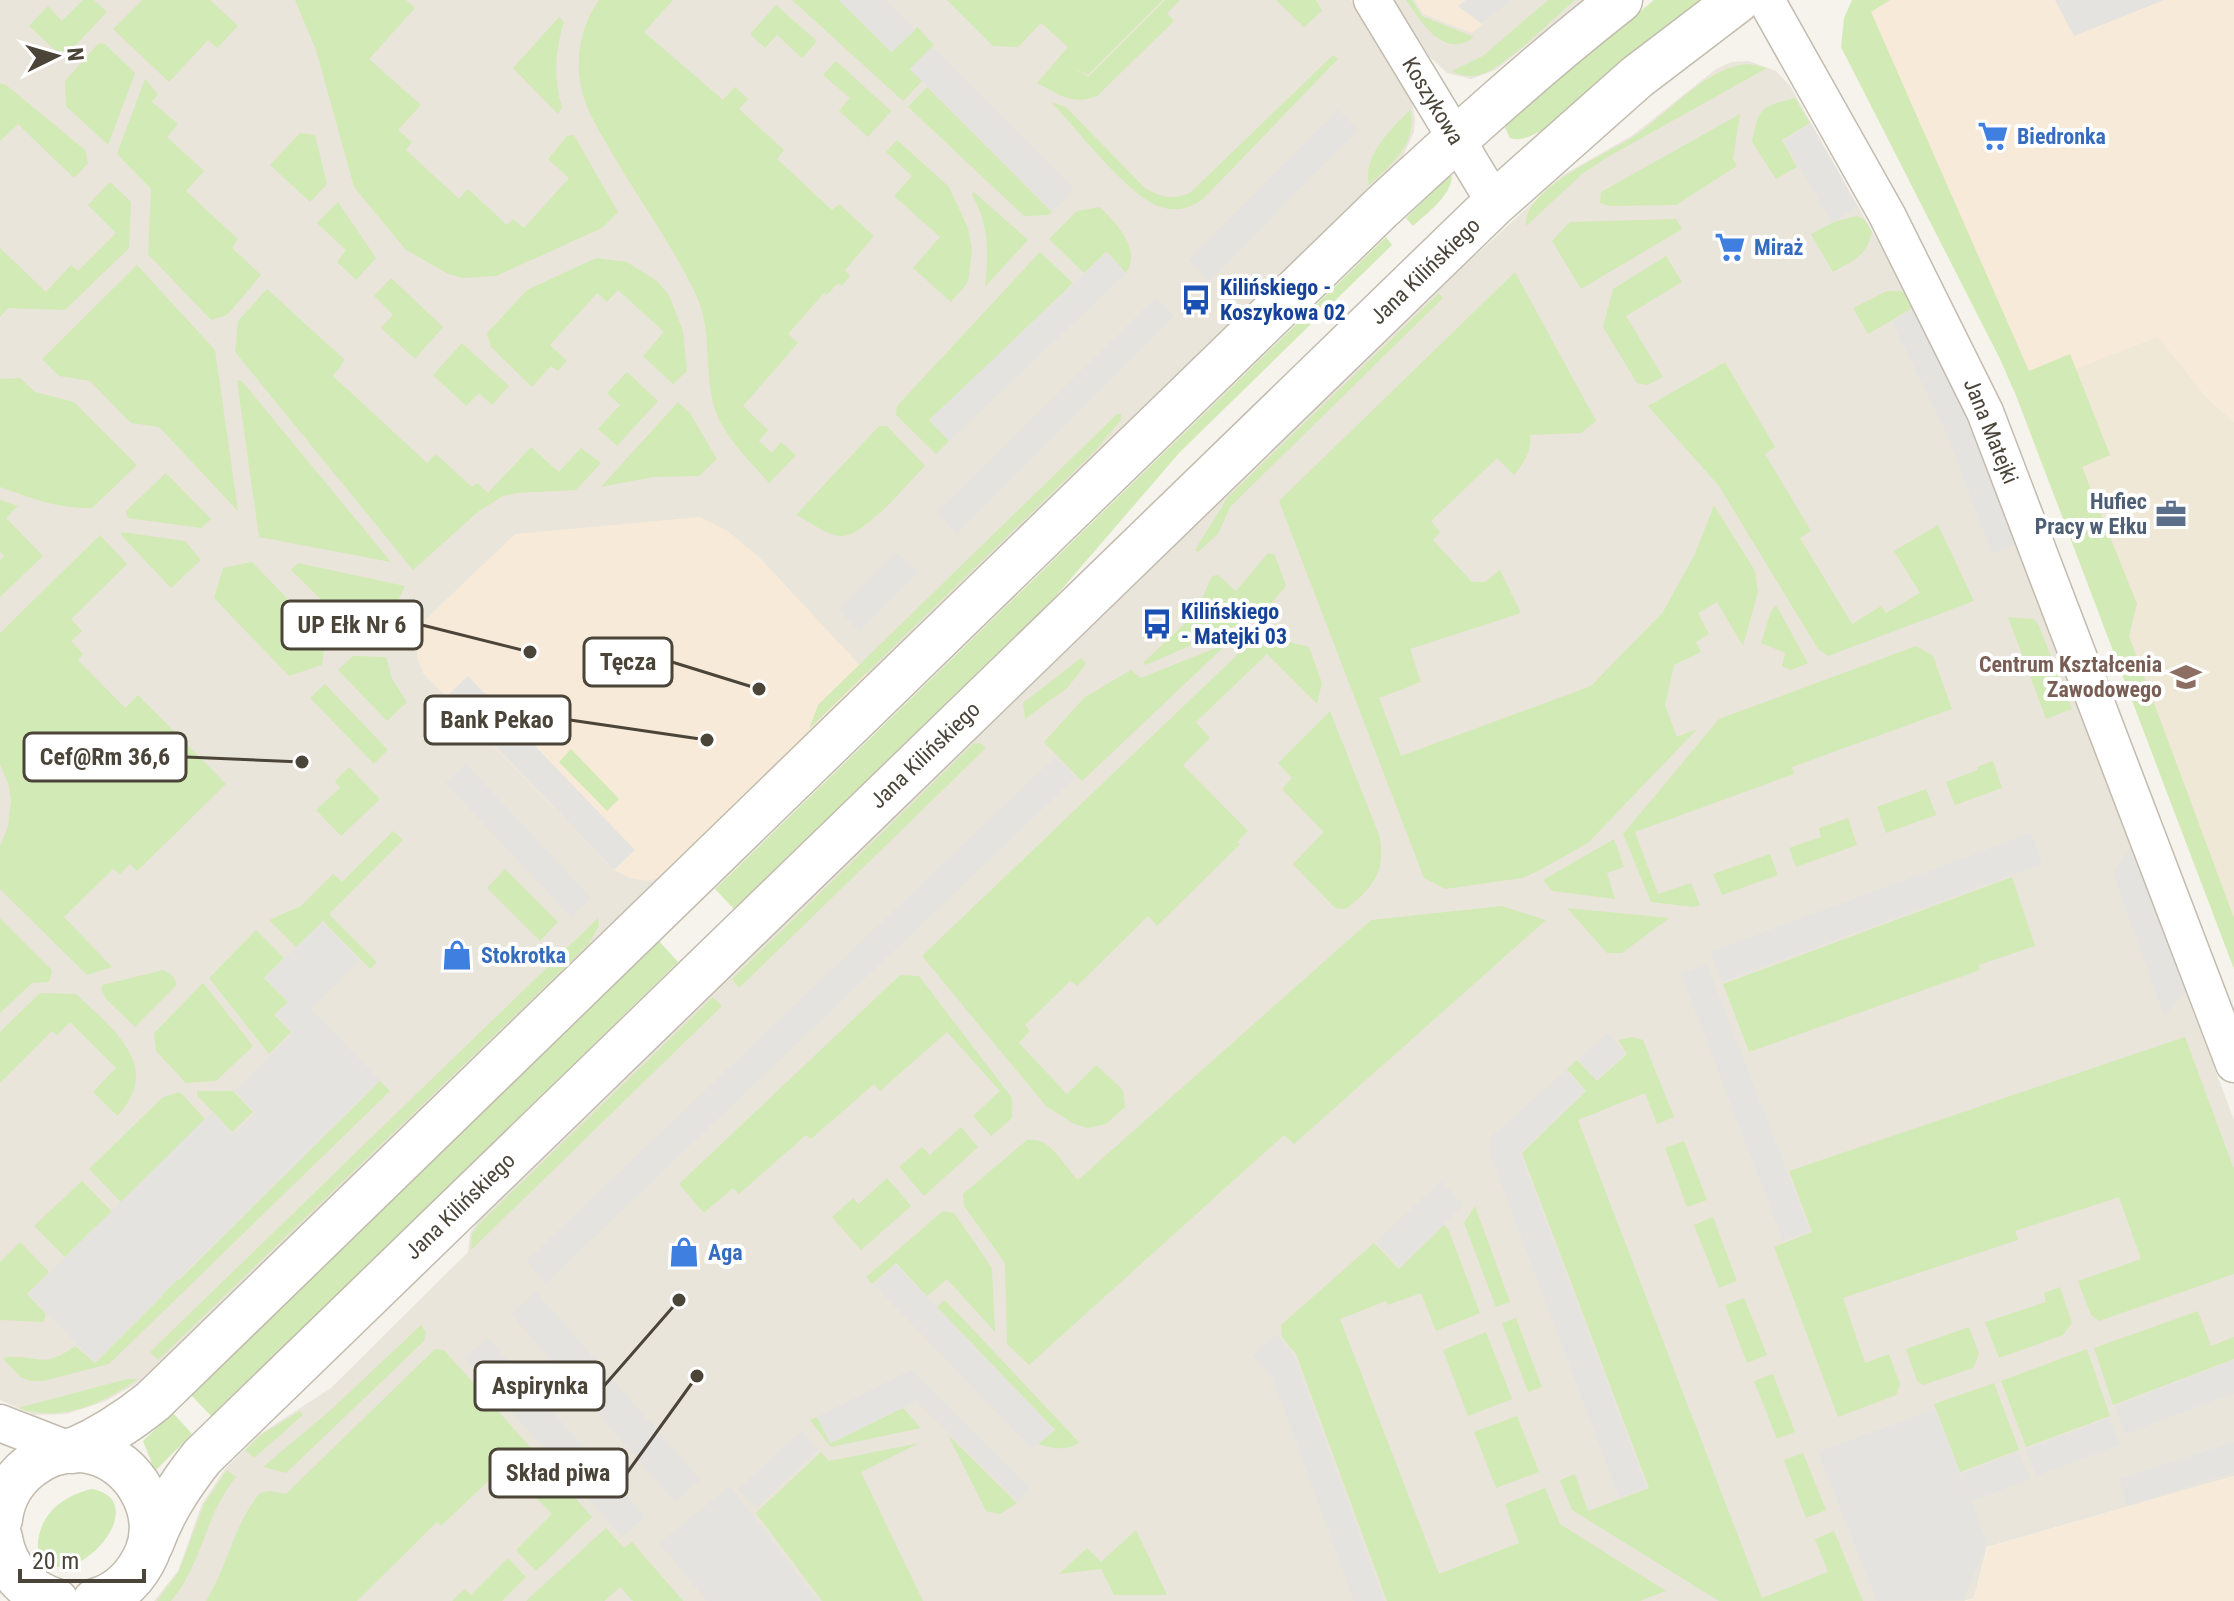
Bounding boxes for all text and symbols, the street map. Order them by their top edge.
north arrow [16,16,96,96]
text: N [62,46,88,62]
street label: Koszykowa [1397,53,1469,149]
supermarket icon: Biedronka [1976,119,2010,153]
place label: Biedronka [2017,124,2106,149]
street label: Jana Kilińskiego [1365,213,1485,329]
supermarket icon: Miraż [1713,230,1747,264]
place label: Miraż [1754,235,1804,260]
place label: Kilińskiego - Koszykowa 02 [1220,275,1346,325]
bus stop icon: Kilińskiego - Koszykowa 02 [1179,283,1213,317]
street label: Jana Matejki [1959,375,2023,487]
place label: Hufiec Pracy w Ełku [2035,489,2147,539]
office icon: Hufiec Pracy w Ełku [2154,497,2188,531]
place label: Kilińskiego - Matejki 03 [1181,599,1287,649]
callout: UP Ełk Nr 6 [282,601,422,649]
bus stop icon: Kilińskiego - Matejki 03 [1140,607,1174,641]
text: UP Ełk Nr 6 [298,611,406,639]
callout: Tęcza [584,638,672,686]
text: Tęcza [600,648,656,676]
place label: Centrum Kształcenia Zawodowego [1979,652,2162,702]
school or university icon: Centrum Kształcenia Zawodowego [2169,660,2203,694]
callout: Bank Pekao [425,696,570,744]
street label: Jana Kilińskiego [865,697,985,813]
text: Bank Pekao [440,706,554,734]
callout: Cef@Rm 36,6 [24,733,186,781]
text: Cef@Rm 36,6 [40,743,170,771]
shop icon: Stokrotka [440,938,474,972]
place label: Stokrotka [481,943,566,968]
street label: Jana Kilińskiego [400,1148,520,1264]
shop icon: Aga [667,1235,701,1269]
place label: Aga [708,1240,743,1265]
callout: Aspirynka [475,1362,604,1410]
text: Aspirynka [492,1372,588,1400]
callout: Skład piwa [490,1449,627,1497]
text: Skład piwa [506,1459,610,1487]
scale bar [20,1533,144,1583]
text: 20 m [32,1547,79,1575]

